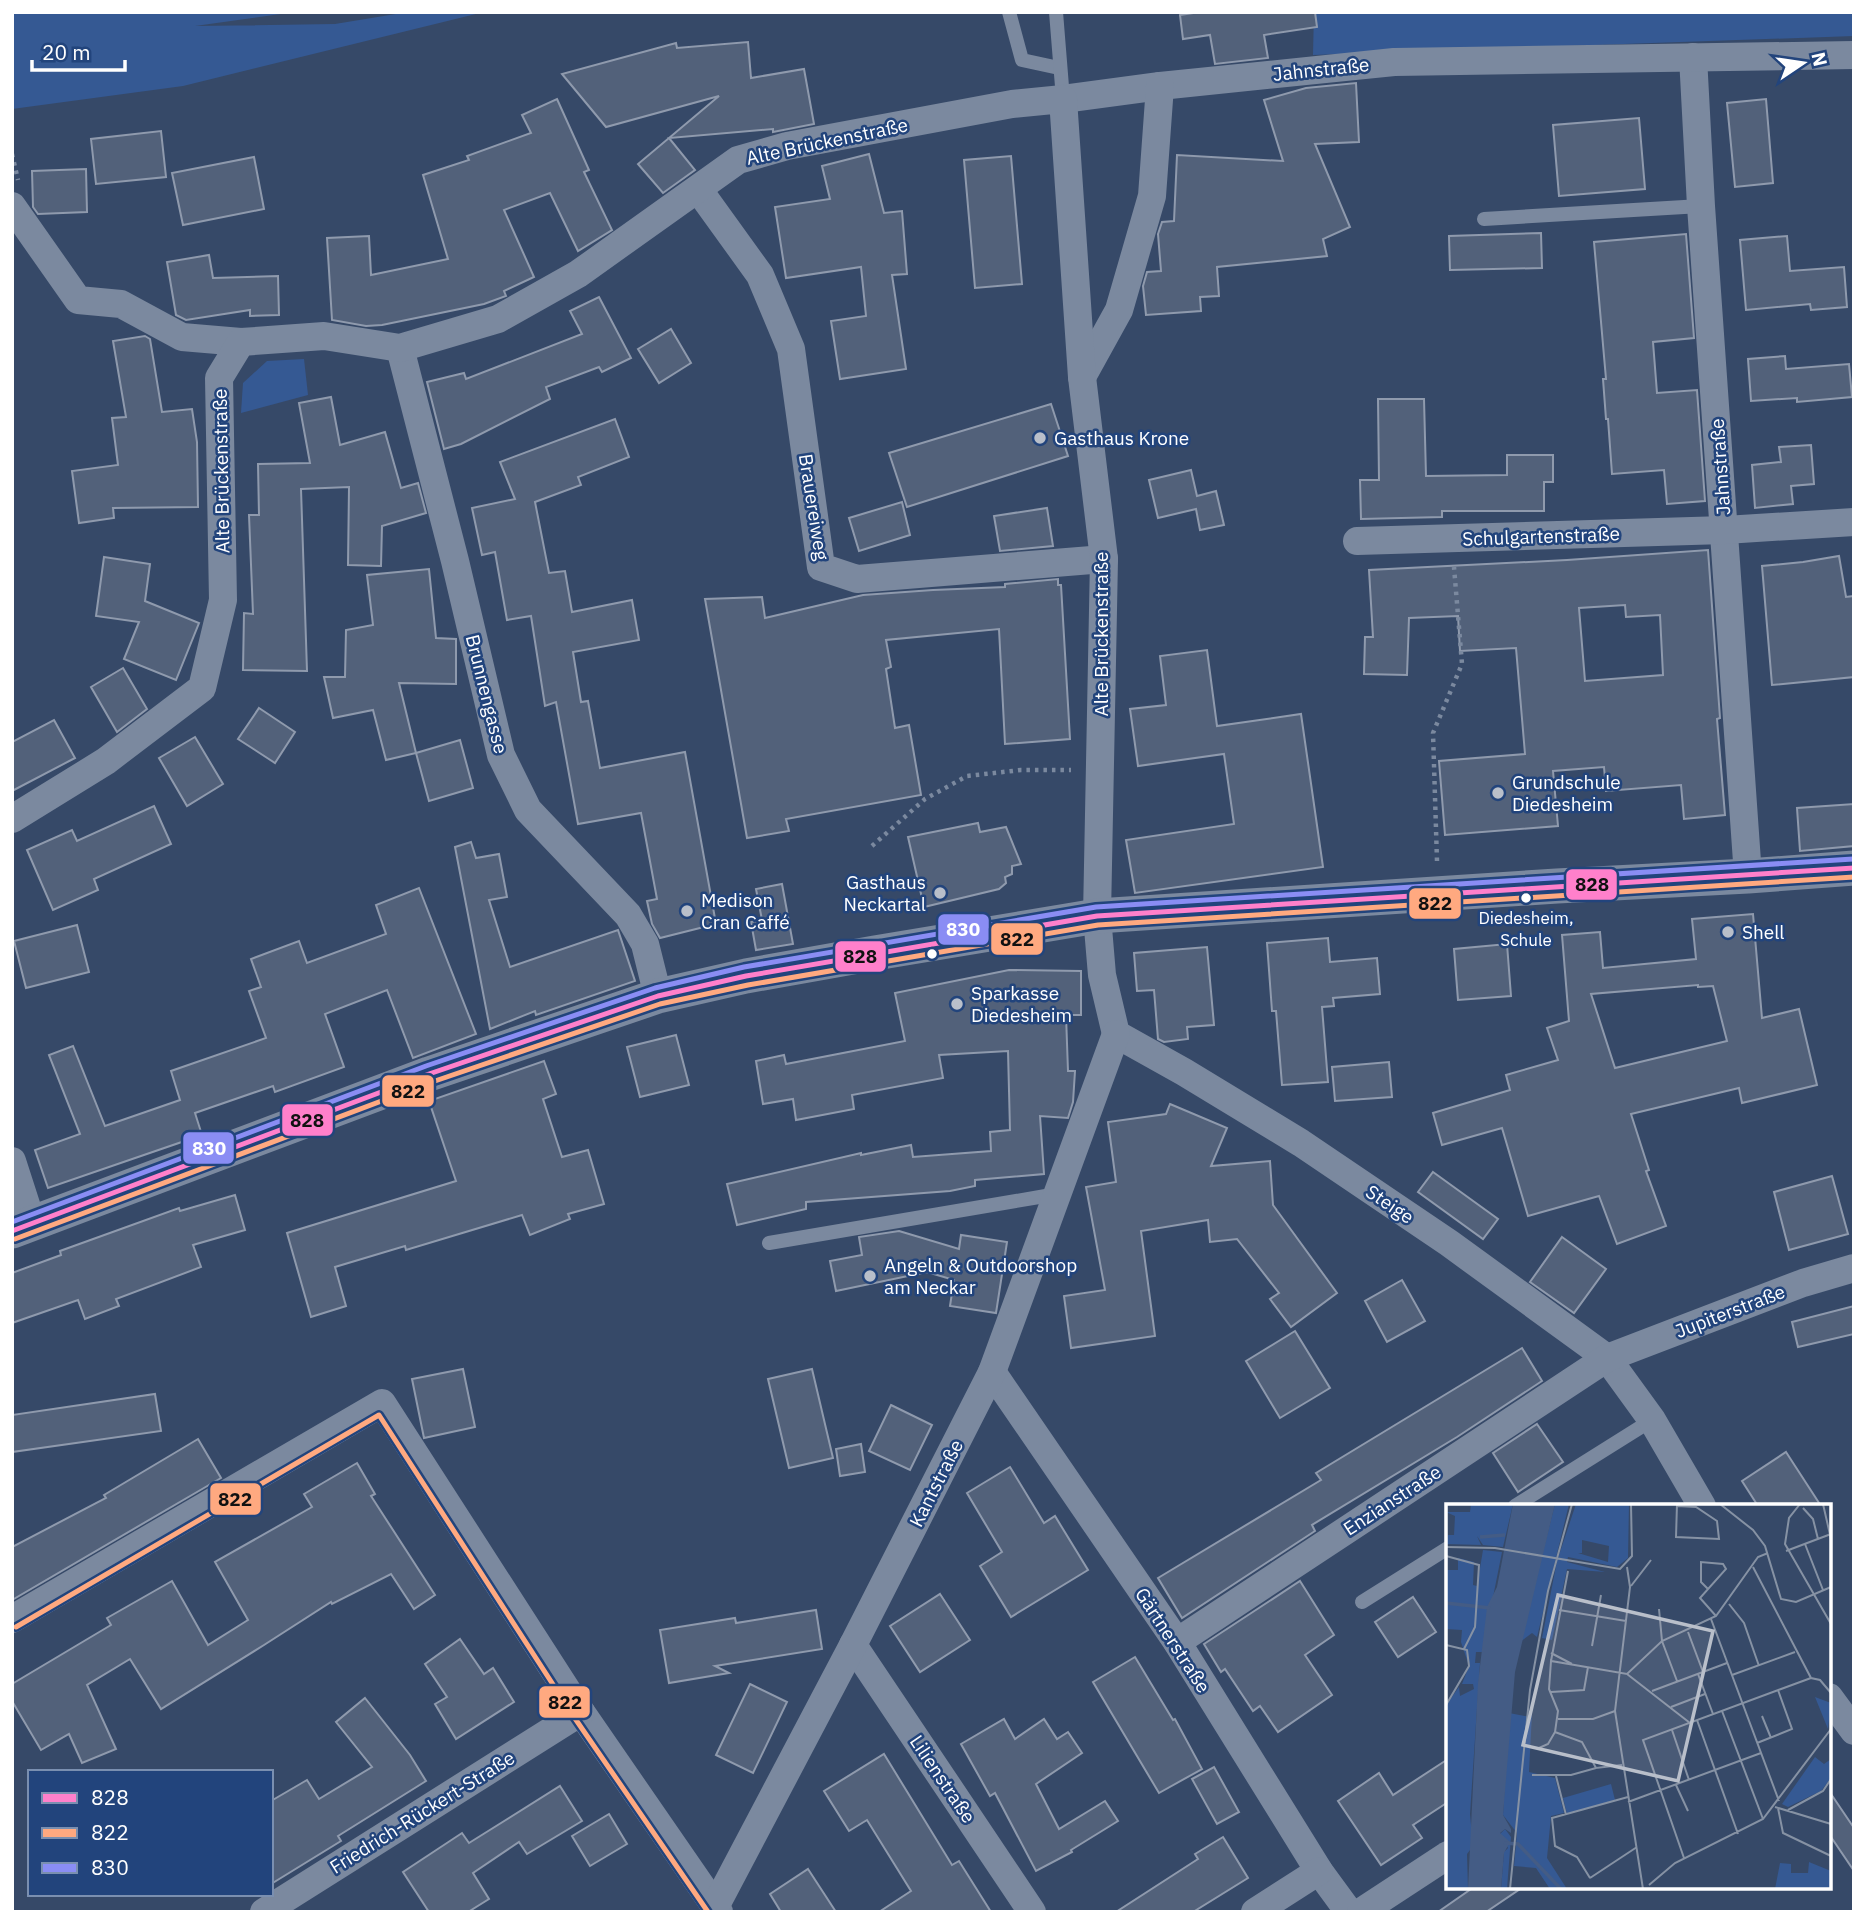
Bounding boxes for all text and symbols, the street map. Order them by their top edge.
scale bar [32,28,124,72]
north arrow [1768,28,1838,98]
text: 20 m [42,38,91,66]
text: N [1806,50,1833,69]
street label: Jahnstraße [1272,52,1370,86]
street label: Alte Brückenstraße [744,112,910,170]
street label: Alte Brückenstraße [208,388,234,554]
street label: Jahnstraße [1705,418,1735,516]
place label: Gasthaus Krone [1054,426,1189,450]
marker: Gasthaus Krone [1032,430,1048,446]
street label: Brauereiweg [794,452,834,562]
street label: Schulgartenstraße [1462,521,1620,551]
street label: Alte Brückenstraße [1089,552,1113,716]
street label: Brunnengasse [461,632,513,756]
place label: Grundschule Diedesheim [1512,770,1621,816]
marker: Grundschule Diedesheim [1490,785,1506,801]
line badge: 828 [1565,868,1618,901]
place label: Gasthaus Neckartal [843,870,926,916]
text: 828 [1575,872,1609,896]
marker: Gasthaus Neckartal [932,885,948,901]
line badge: 822 [1408,887,1462,920]
place label: Medison Cran Caffé [701,888,790,934]
text: 822 [1418,891,1452,915]
marker: Diedesheim, Schule [1519,891,1533,905]
marker: Medison Cran Caffé [679,903,695,919]
place label: Diedesheim, Schule [1478,907,1574,951]
line badge: 830 [937,913,990,946]
text: 830 [946,917,980,941]
place label: Shell [1742,920,1785,944]
line badge: 822 [990,922,1044,956]
marker: Shell [1720,924,1736,940]
text: 822 [1000,927,1034,951]
line badge: 828 [834,940,887,973]
text: 828 [843,944,877,968]
unlabelled marker [925,947,939,961]
place label: Sparkasse Diedesheim [971,981,1072,1027]
marker: Sparkasse Diedesheim [949,996,965,1012]
line badge: 822 [381,1074,435,1108]
text: 822 [391,1079,425,1103]
line badge: 828 [281,1103,334,1137]
text: 828 [290,1108,324,1132]
line badge: 830 [182,1131,235,1165]
text: 830 [192,1136,226,1160]
street label: Steige [1361,1179,1419,1229]
place label: Angeln & Outdoorshop am Neckar [884,1253,1077,1299]
marker: Angeln & Outdoorshop am Neckar [862,1268,878,1284]
street label: Jupiterstraße [1672,1279,1788,1343]
street label: Kantstraße [904,1435,968,1531]
street label: Enzianstraße [1339,1459,1445,1541]
line badge: 822 [209,1482,262,1516]
text: 822 [218,1487,252,1511]
inset map [1446,1504,1831,1889]
street label: Gärtnerstraße [1130,1583,1216,1697]
line badge: 822 [538,1685,591,1719]
text: 822 [548,1690,582,1714]
street label: Lilienstraße [905,1730,981,1828]
street label: Friedrich-Rückert-Straße [325,1745,519,1879]
legend [28,1770,273,1896]
text: 828 [91,1783,129,1811]
text: 822 [91,1818,129,1846]
text: 830 [91,1853,129,1881]

